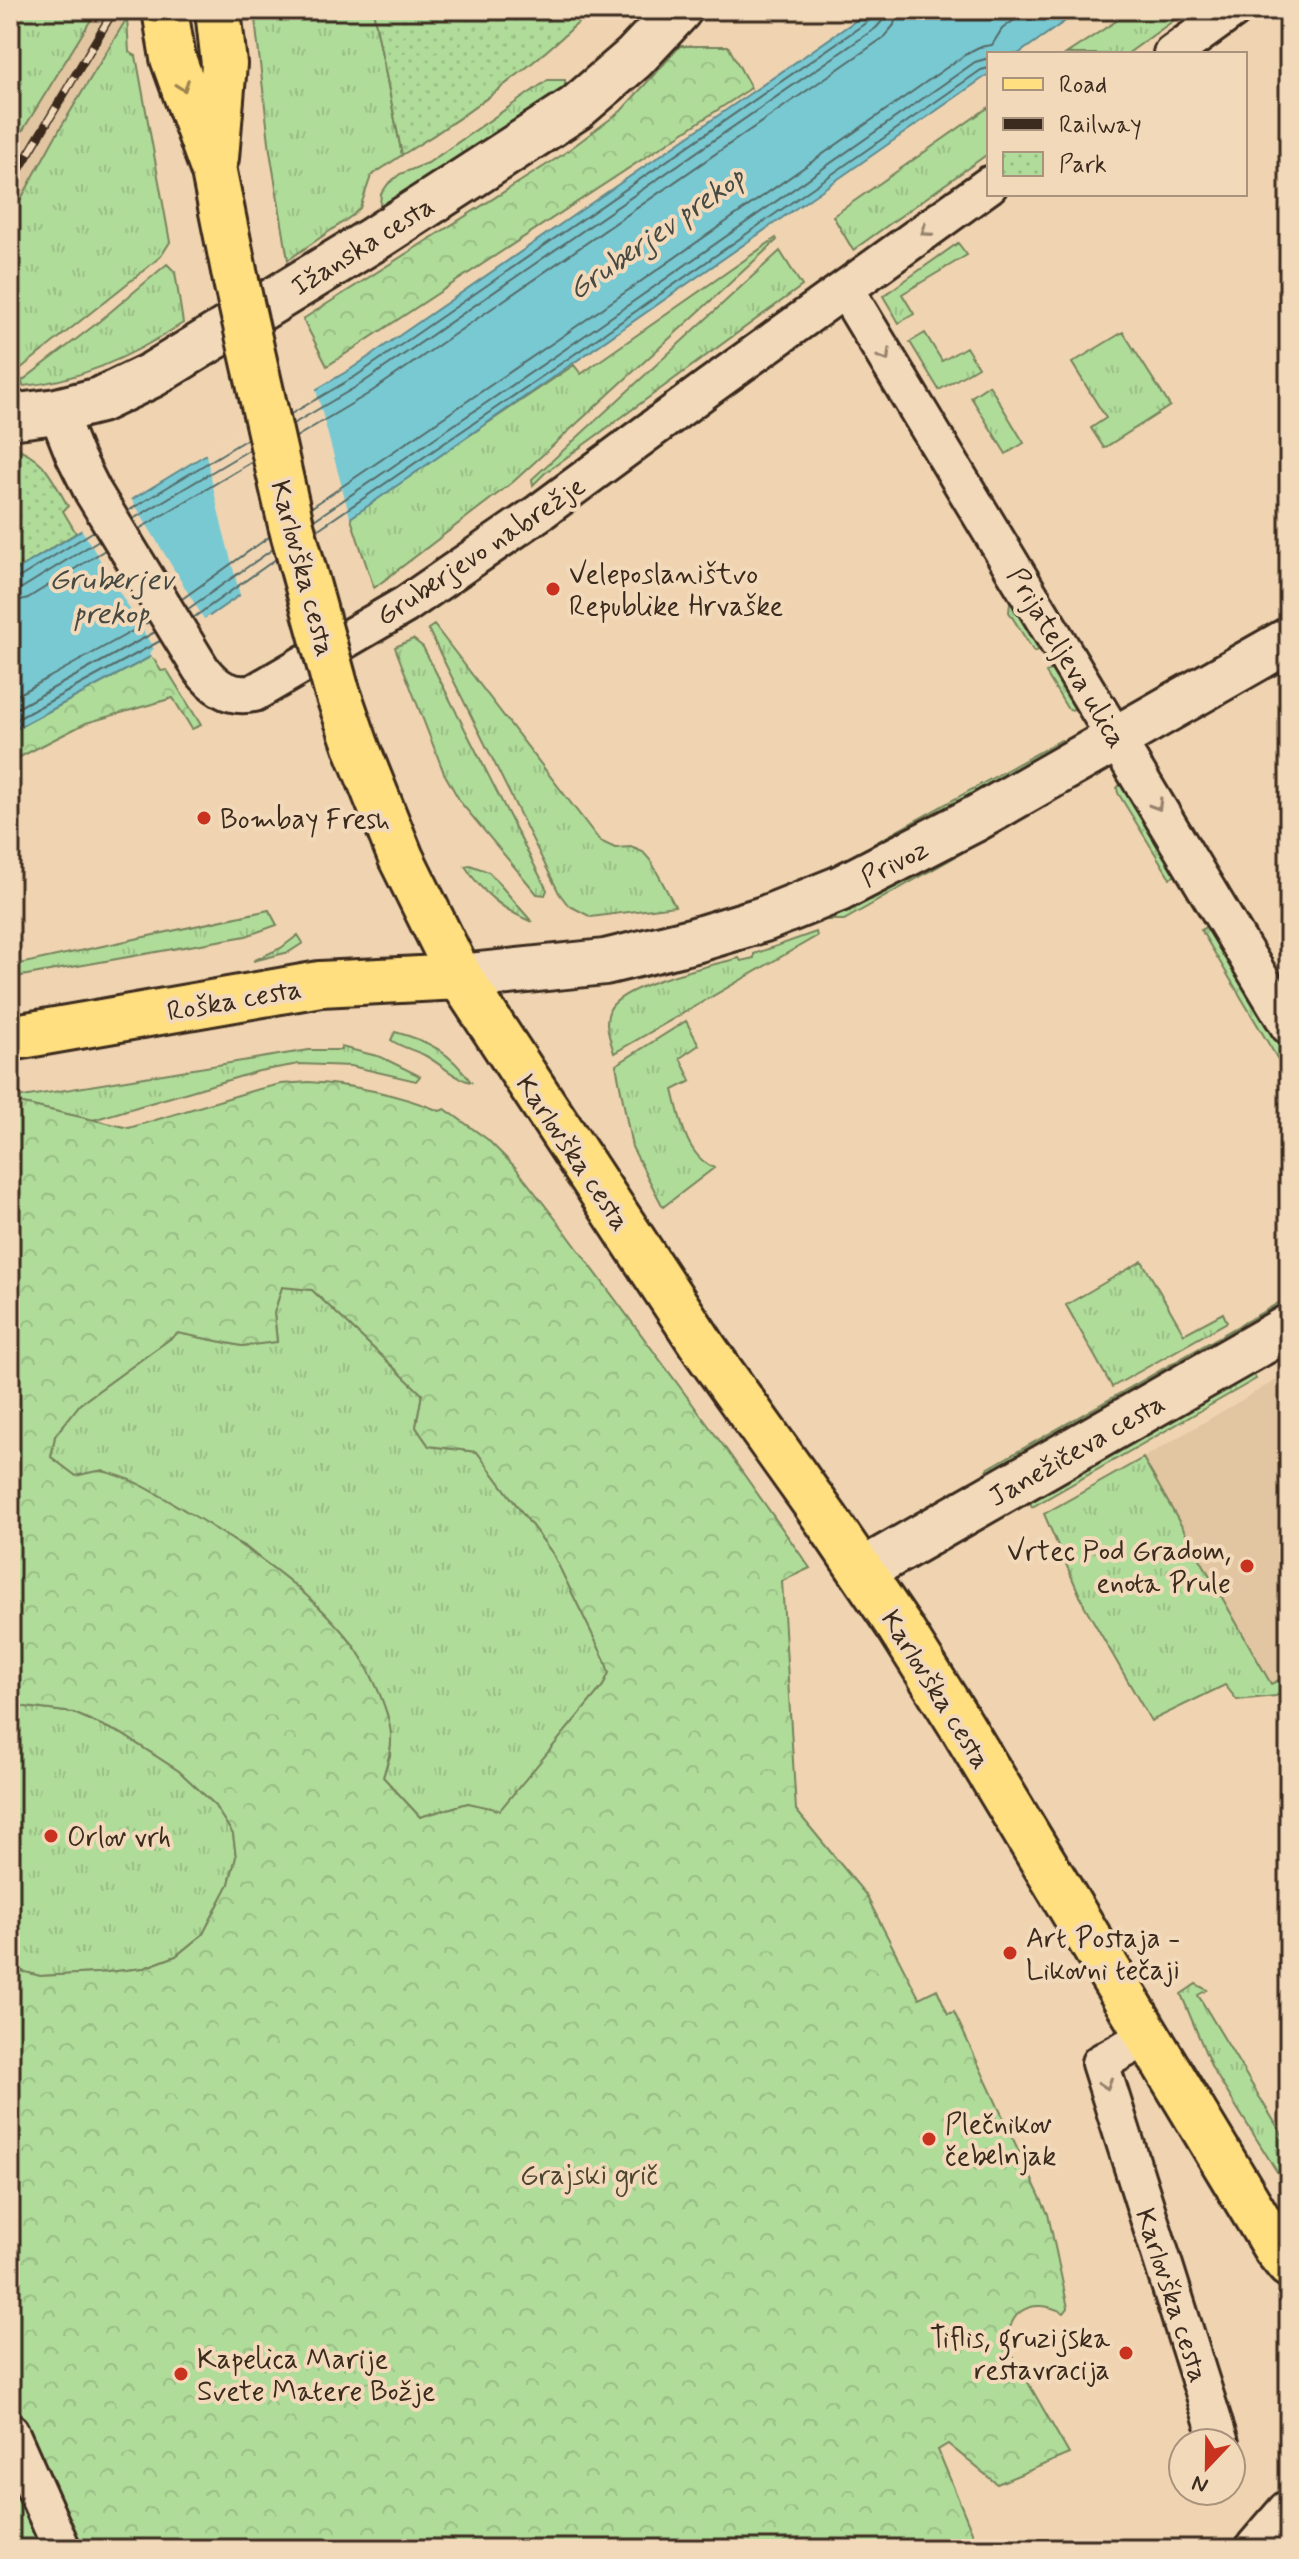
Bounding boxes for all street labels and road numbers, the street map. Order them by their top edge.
street label: Ižanska cesta [285,188,442,306]
street label: Gruberjevo nabrežje [370,468,593,636]
street label: Karlovška cesta [260,476,343,661]
street label: Prijateljeva ulica [997,561,1134,755]
street label: Privoz [855,831,935,897]
street label: Roška cesta [164,971,305,1031]
street label: Karlovška cesta [506,1068,638,1239]
street label: Janežičeva cesta [982,1386,1172,1517]
street label: Karlovška cesta [871,1604,999,1777]
street label: Karlovška cesta [1125,2204,1216,2388]

